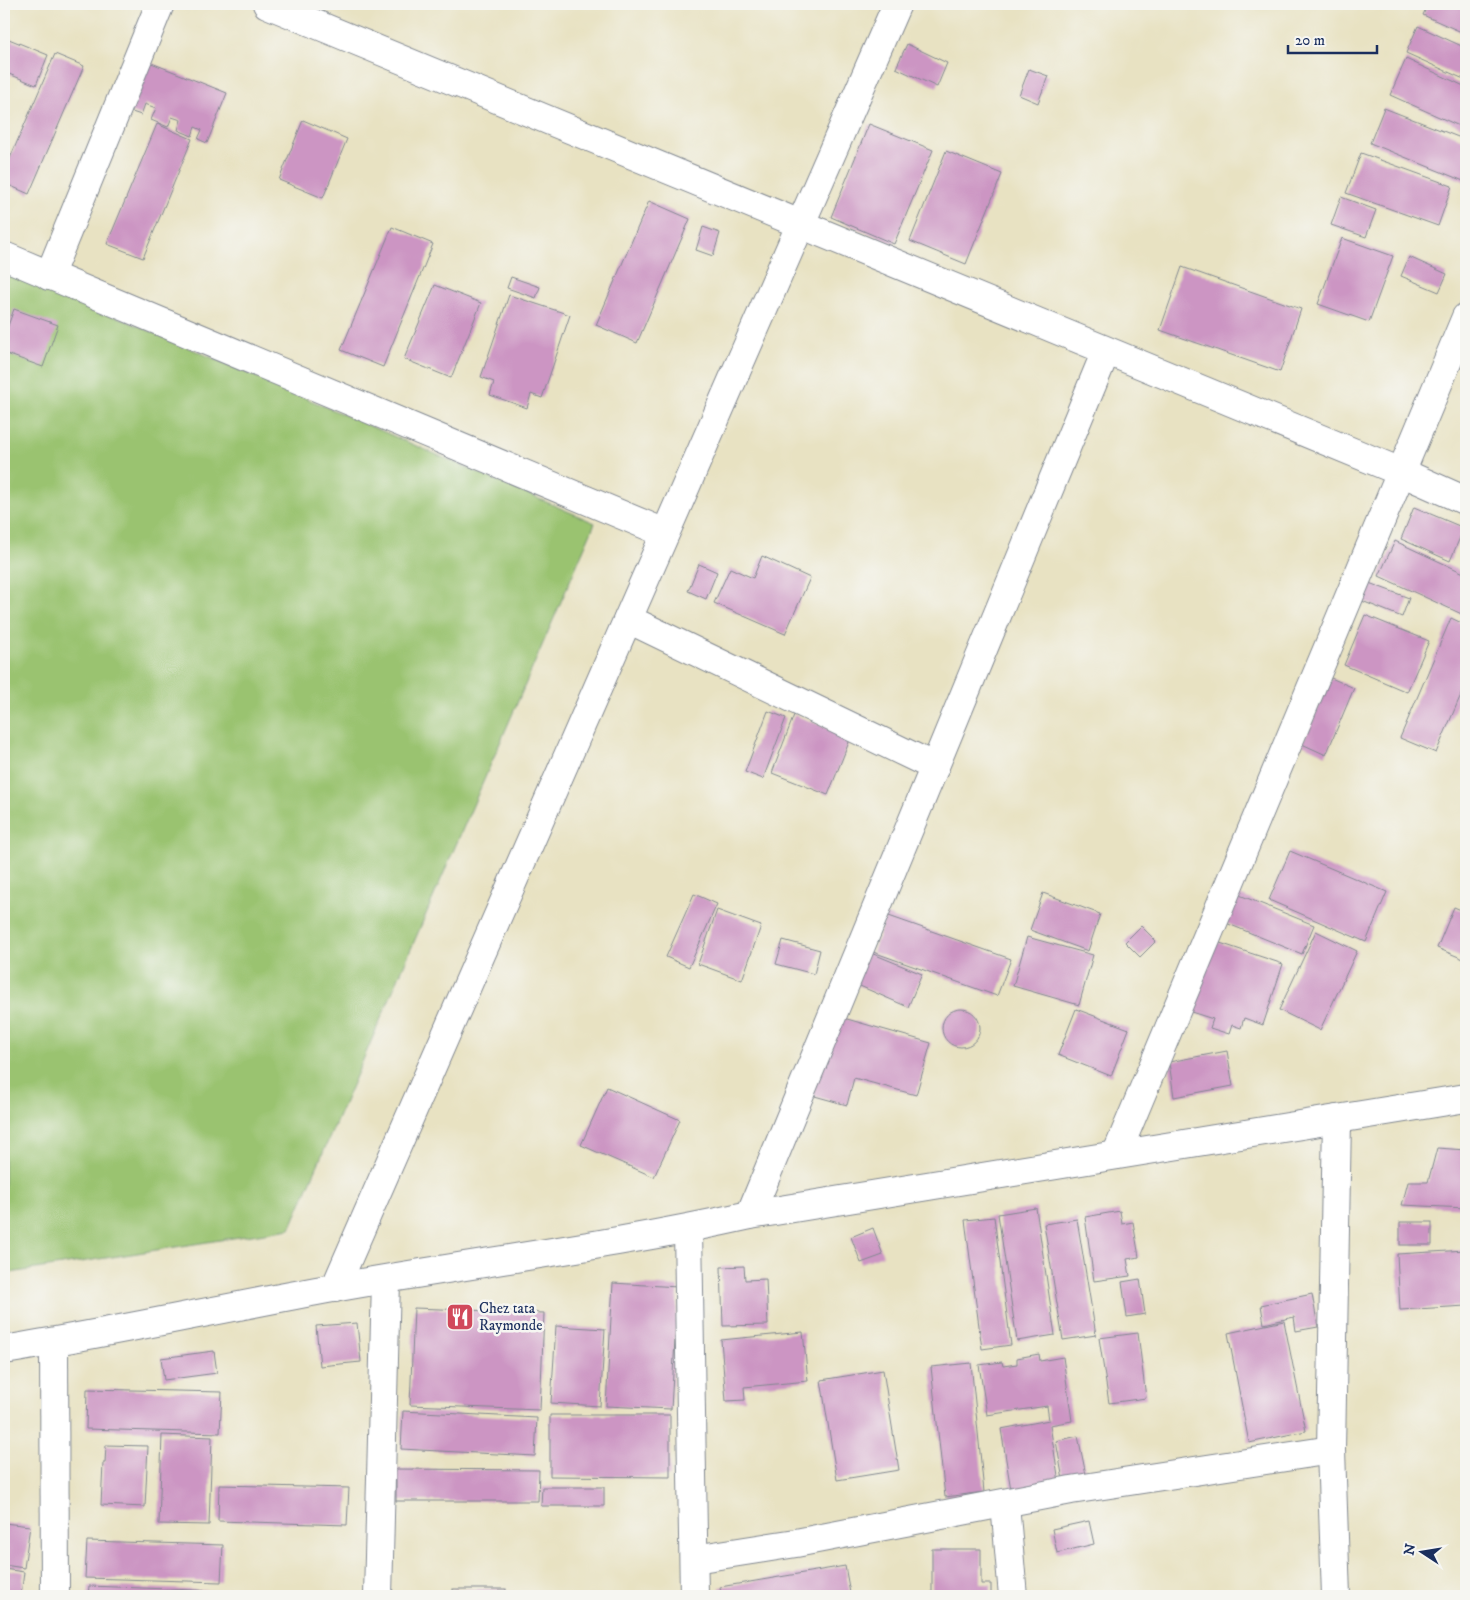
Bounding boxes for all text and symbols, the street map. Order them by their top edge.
scale bar [1288,22,1376,54]
text: 20 m [1295,31,1325,50]
place label: Chez tata Raymonde [479,1299,542,1335]
restaurant icon: Chez tata Raymonde [445,1302,475,1332]
north arrow [1398,1528,1448,1578]
text: N [1400,1542,1420,1557]

